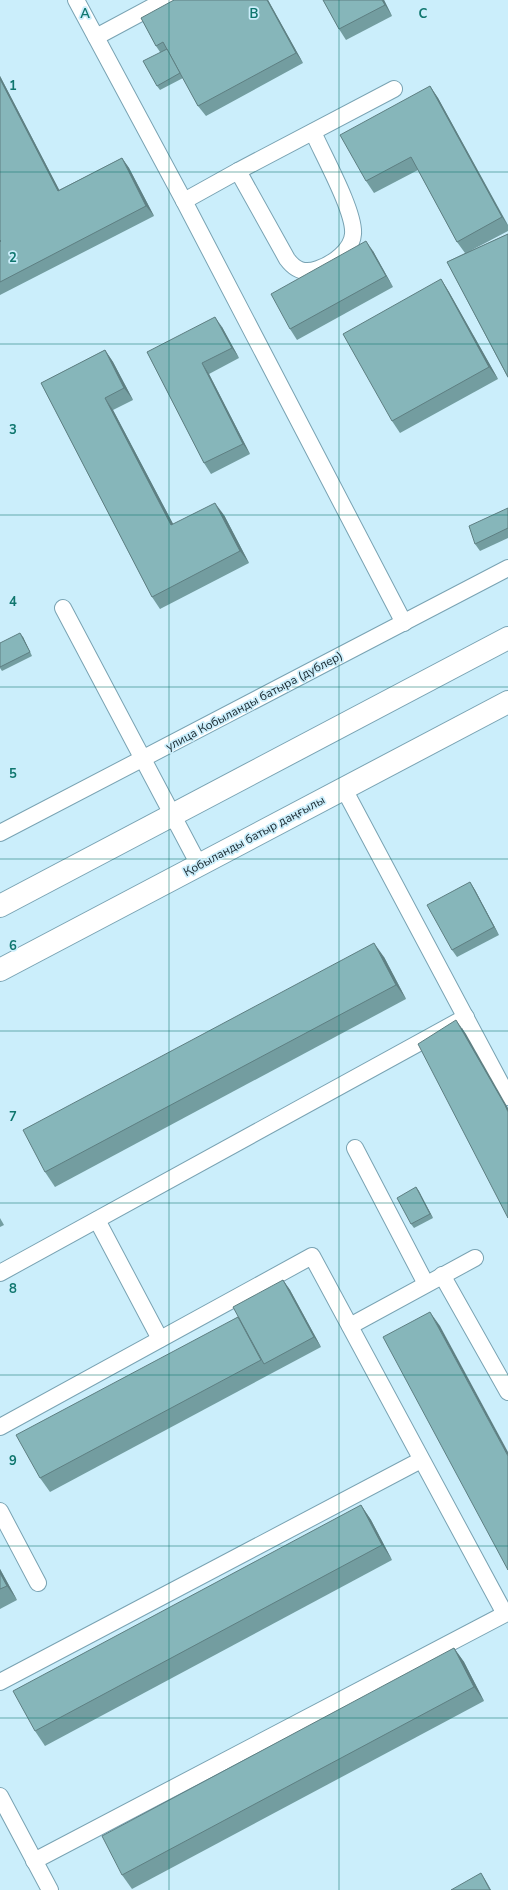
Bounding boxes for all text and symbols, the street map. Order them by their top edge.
text: A [80,5,90,23]
text: B [250,5,259,23]
text: C [419,5,428,23]
text: 1 [9,77,17,95]
text: 2 [9,249,17,267]
text: 3 [9,421,17,439]
text: 4 [9,593,17,611]
street label: улица Кобыланды батыра (дублер) [163,647,345,755]
text: 5 [9,765,17,783]
street label: Қобыланды батыр даңғылы [180,792,328,880]
text: 6 [9,937,17,955]
text: 7 [9,1108,17,1126]
text: 8 [9,1280,17,1298]
text: 9 [9,1452,17,1470]

